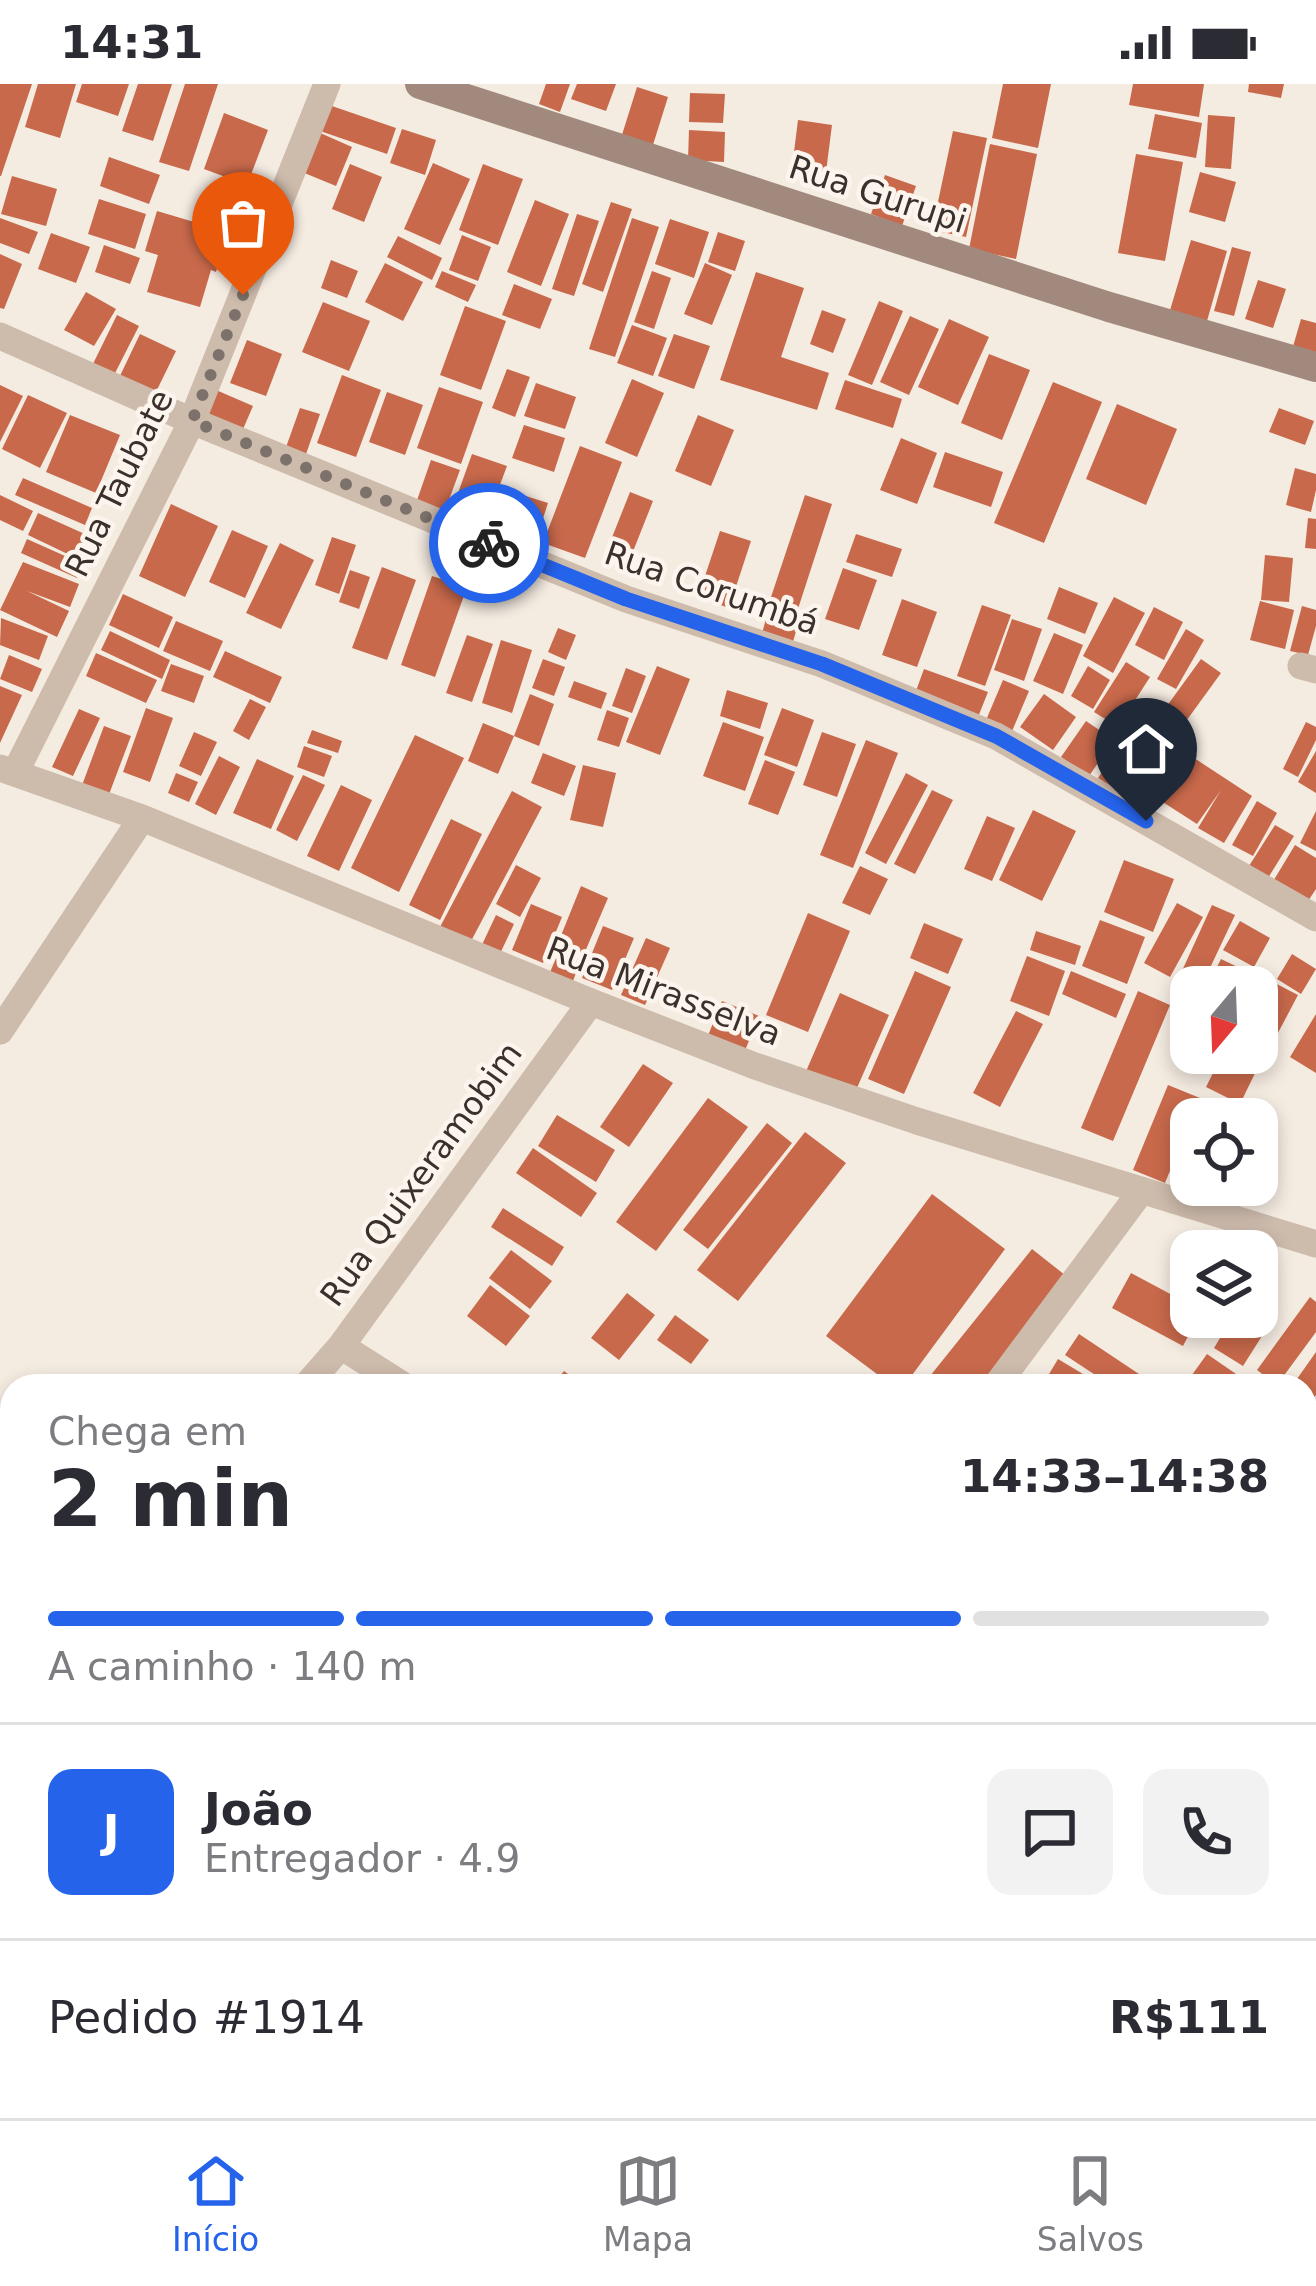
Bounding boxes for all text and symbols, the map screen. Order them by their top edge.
text: 14:31 [60,16,203,69]
street label: Rua Gurupi [784,147,972,241]
pin [192,172,294,295]
icon: bag [210,190,276,256]
street label: Rua Taubate [57,383,181,583]
courier [429,483,549,603]
icon: bike [456,510,522,576]
street label: Rua Corumbá [600,533,824,643]
pin [1095,698,1197,821]
icon: home [1113,716,1179,782]
street label: Rua Mirasselva [541,928,787,1054]
north arrow [1170,966,1278,1074]
map controls [1170,966,1278,1338]
street label: Rua Quixeramobim [312,1035,530,1313]
button: locate [1170,1098,1278,1206]
button: layers [1170,1230,1278,1338]
text: Chega em [48,1409,247,1454]
text: 14:33–14:38 [960,1450,1269,1503]
text: 2 min [48,1454,293,1544]
text: A caminho · 140 m [48,1644,417,1689]
button: chat [987,1769,1113,1895]
button: phone [1143,1769,1269,1895]
text: João [204,1783,313,1836]
text: J [103,1805,119,1858]
text: Entregador · 4.9 [204,1836,520,1881]
text: Pedido #1914 [48,1991,365,2044]
text: R$111 [1109,1991,1269,2044]
tab: Início [172,2148,259,2259]
tab: Mapa [603,2148,693,2259]
tab: Salvos [1037,2148,1144,2259]

